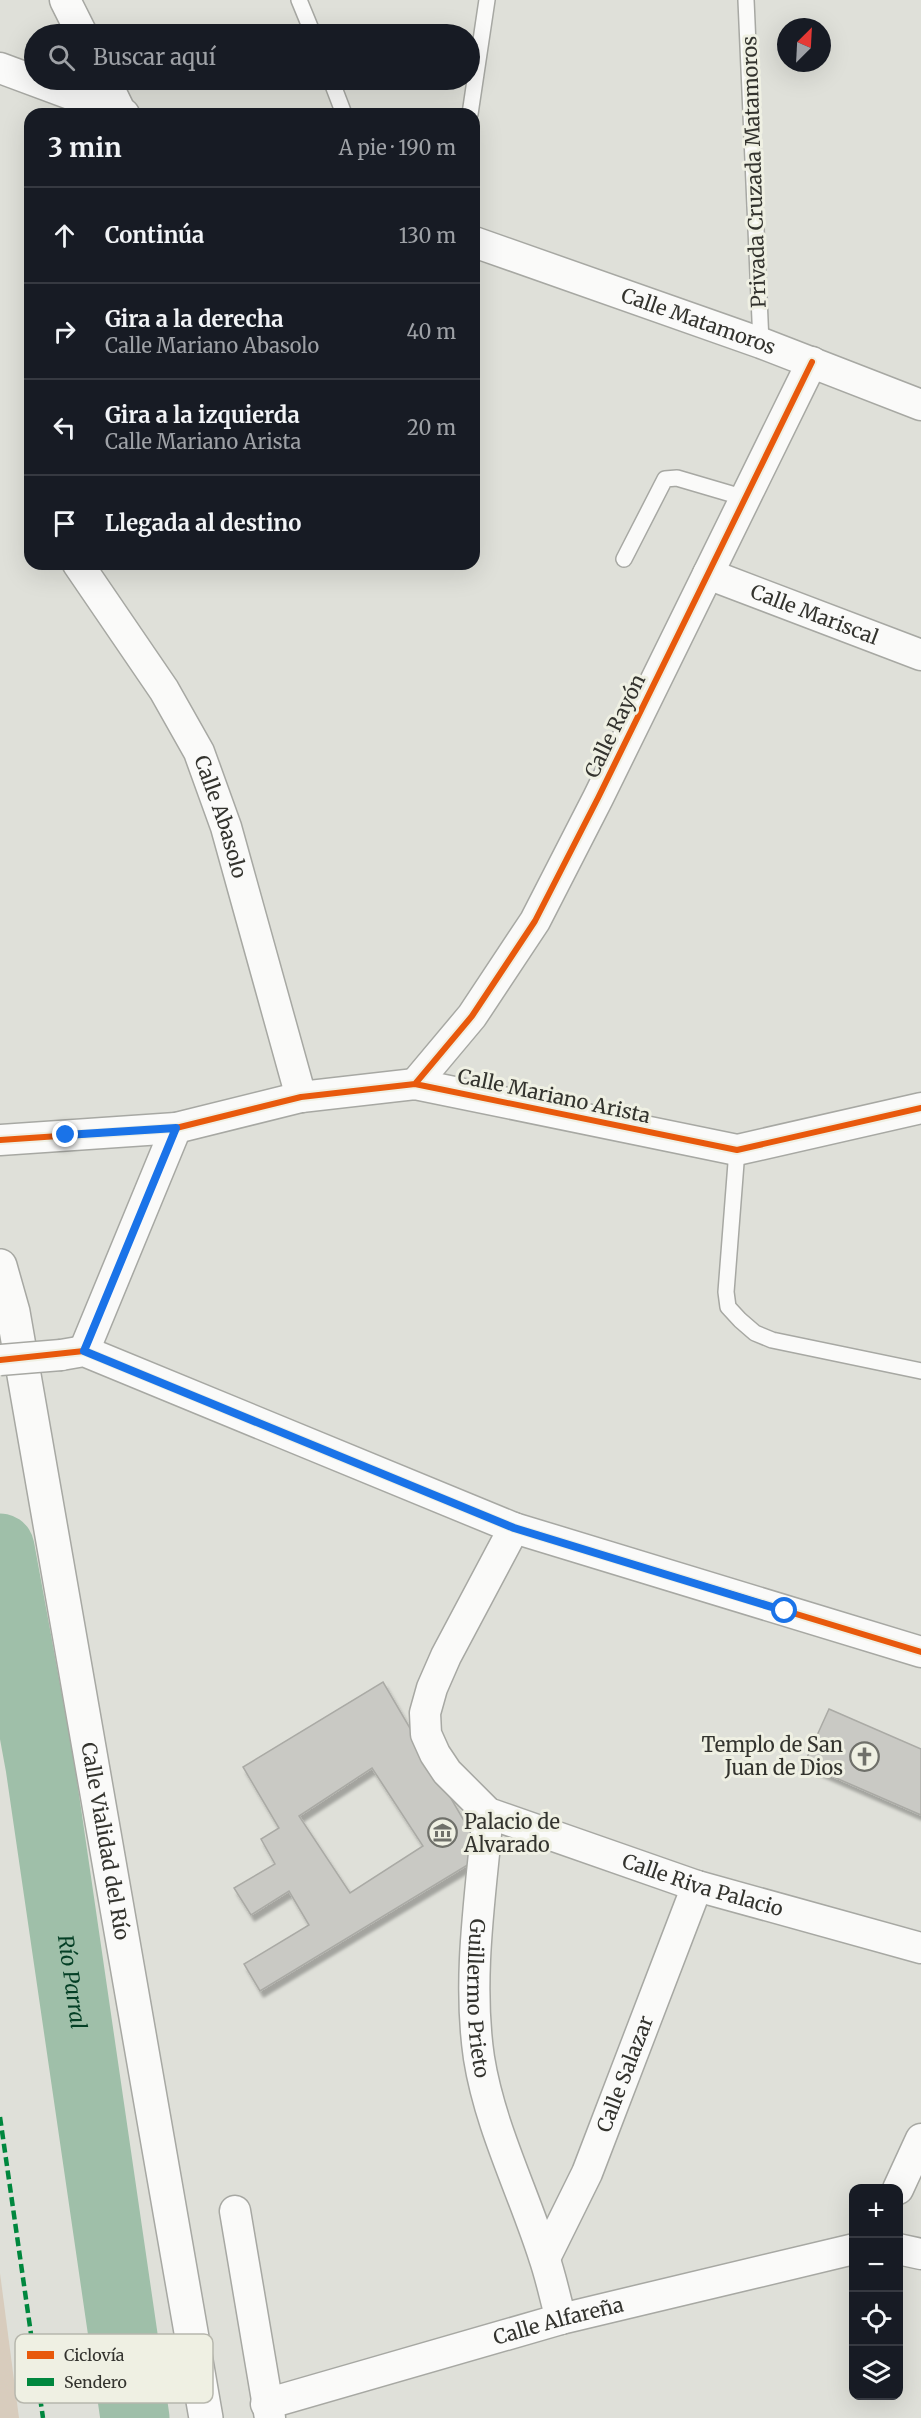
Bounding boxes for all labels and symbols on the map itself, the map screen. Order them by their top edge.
north arrow [777,18,831,72]
street label: Privada Cruzada Matamoros [736,36,771,309]
street label: Calle Matamoros [618,282,779,360]
street label: Calle Mariscal [747,578,882,650]
street label: Calle Rayón [579,670,650,782]
street label: Calle Abasolo [189,752,253,881]
street label: Calle Mariano Arista [456,1063,653,1128]
route end [52,1121,78,1147]
route start [771,1597,797,1623]
place label: Templo de San Juan de Dios [702,1732,843,1780]
street label: Calle Vialidad del Río [76,1740,135,1942]
church icon: Templo de San Juan de Dios [848,1741,880,1773]
place label: Palacio de Alvarado [463,1809,560,1857]
museum icon: Palacio de Alvarado [427,1817,459,1849]
street label: Calle Riva Palacio [619,1848,786,1921]
street label: Guillermo Prieto [462,1918,495,2080]
water label: Río Parral [52,1933,92,2031]
street label: Calle Salazar [591,2012,658,2135]
street label: Calle Alfareña [490,2291,626,2350]
legend [15,2334,213,2403]
text: Ciclovía [64,2345,125,2365]
text: Sendero [64,2372,127,2392]

